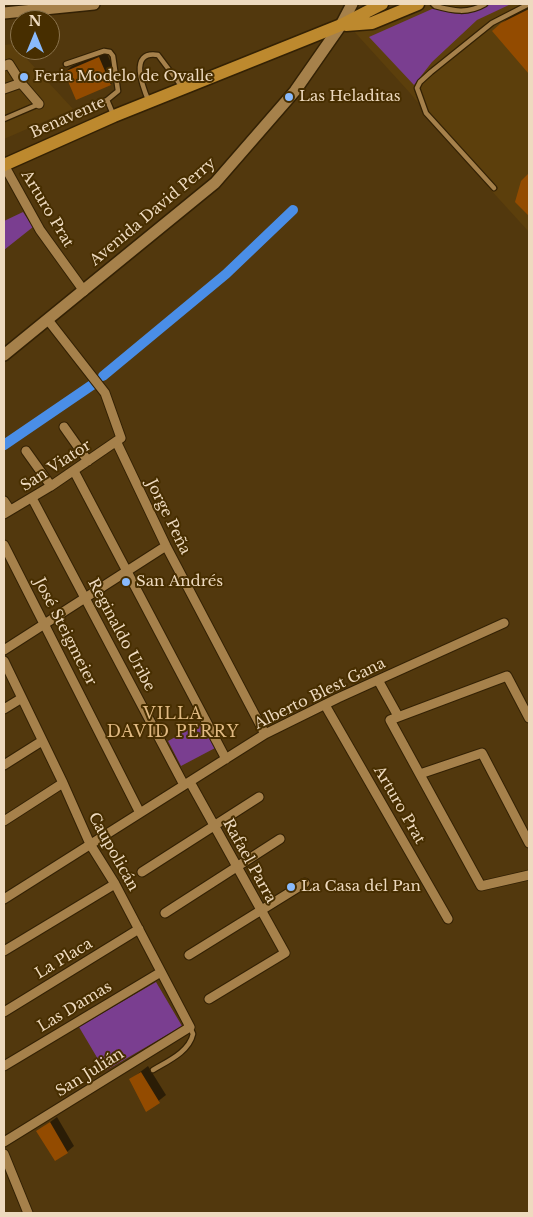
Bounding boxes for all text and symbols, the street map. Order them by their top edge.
north arrow [10,10,60,60]
text: N [28,12,42,30]
place label: Feria Modelo de Ovalle [34,68,213,86]
marker: Feria Modelo de Ovalle [18,71,30,83]
place label: Las Heladitas [299,88,401,106]
marker: Las Heladitas [283,91,295,103]
street label: Benavente [28,93,108,143]
street label: Avenida David Perry [86,154,220,270]
street label: Arturo Prat [17,167,77,251]
street label: San Viator [17,437,95,495]
street label: Jorge Peña [142,476,194,558]
place label: San Andrés [136,573,223,591]
street label: José Steigmeier [30,575,100,689]
street label: Reginaldo Uribe [84,575,158,695]
marker: San Andrés [120,576,132,588]
street label: Alberto Blest Gana [252,654,388,734]
district label: VILLA DAVID PERRY [105,704,241,742]
street label: Arturo Prat [369,763,429,847]
street label: Caupolicán [84,810,142,894]
street label: Rafael Parra [218,816,280,906]
place label: La Casa del Pan [301,878,421,896]
marker: La Casa del Pan [285,881,297,893]
street label: La Placa [32,935,96,983]
street label: Las Damas [35,978,115,1036]
street label: San Julián [53,1045,127,1101]

